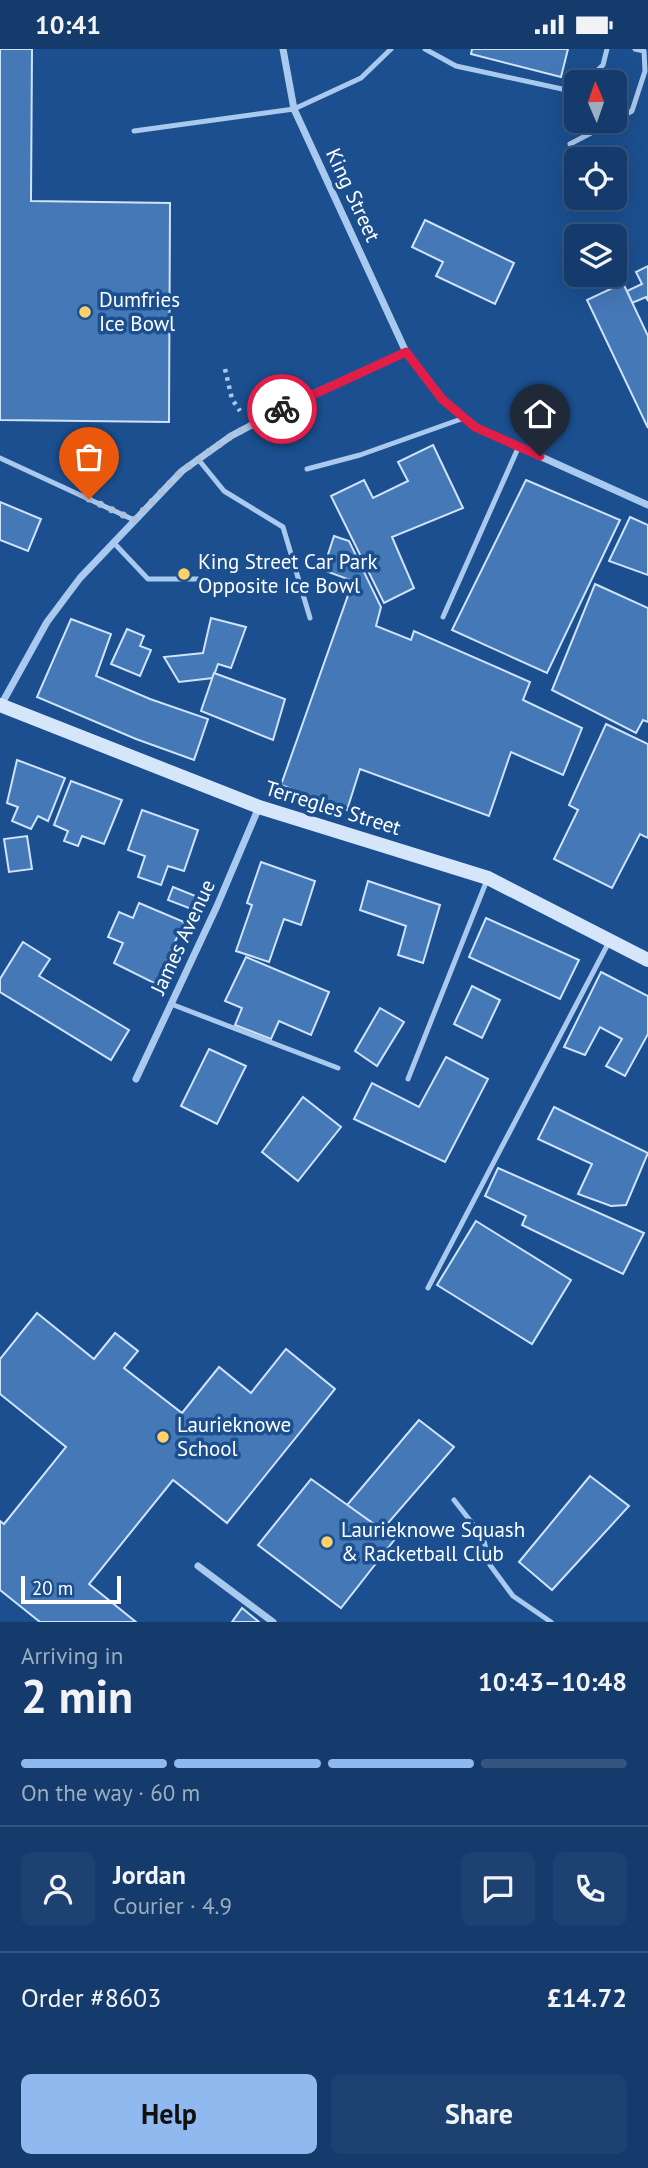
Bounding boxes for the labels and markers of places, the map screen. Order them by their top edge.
place label: Dumfries Ice Bowl [99,286,180,337]
marker: Dumfries Ice Bowl [77,304,93,320]
pin [510,384,570,456]
pin [59,427,119,499]
place label: King Street Car Park Opposite Ice Bowl [198,548,377,599]
marker: King Street Car Park Opposite Ice Bowl [176,566,192,582]
place label: Laurieknowe School [177,1411,291,1462]
marker: Laurieknowe School [155,1429,171,1445]
place label: Laurieknowe Squash & Racketball Club [341,1516,525,1567]
marker: Laurieknowe Squash & Racketball Club [319,1534,335,1550]

